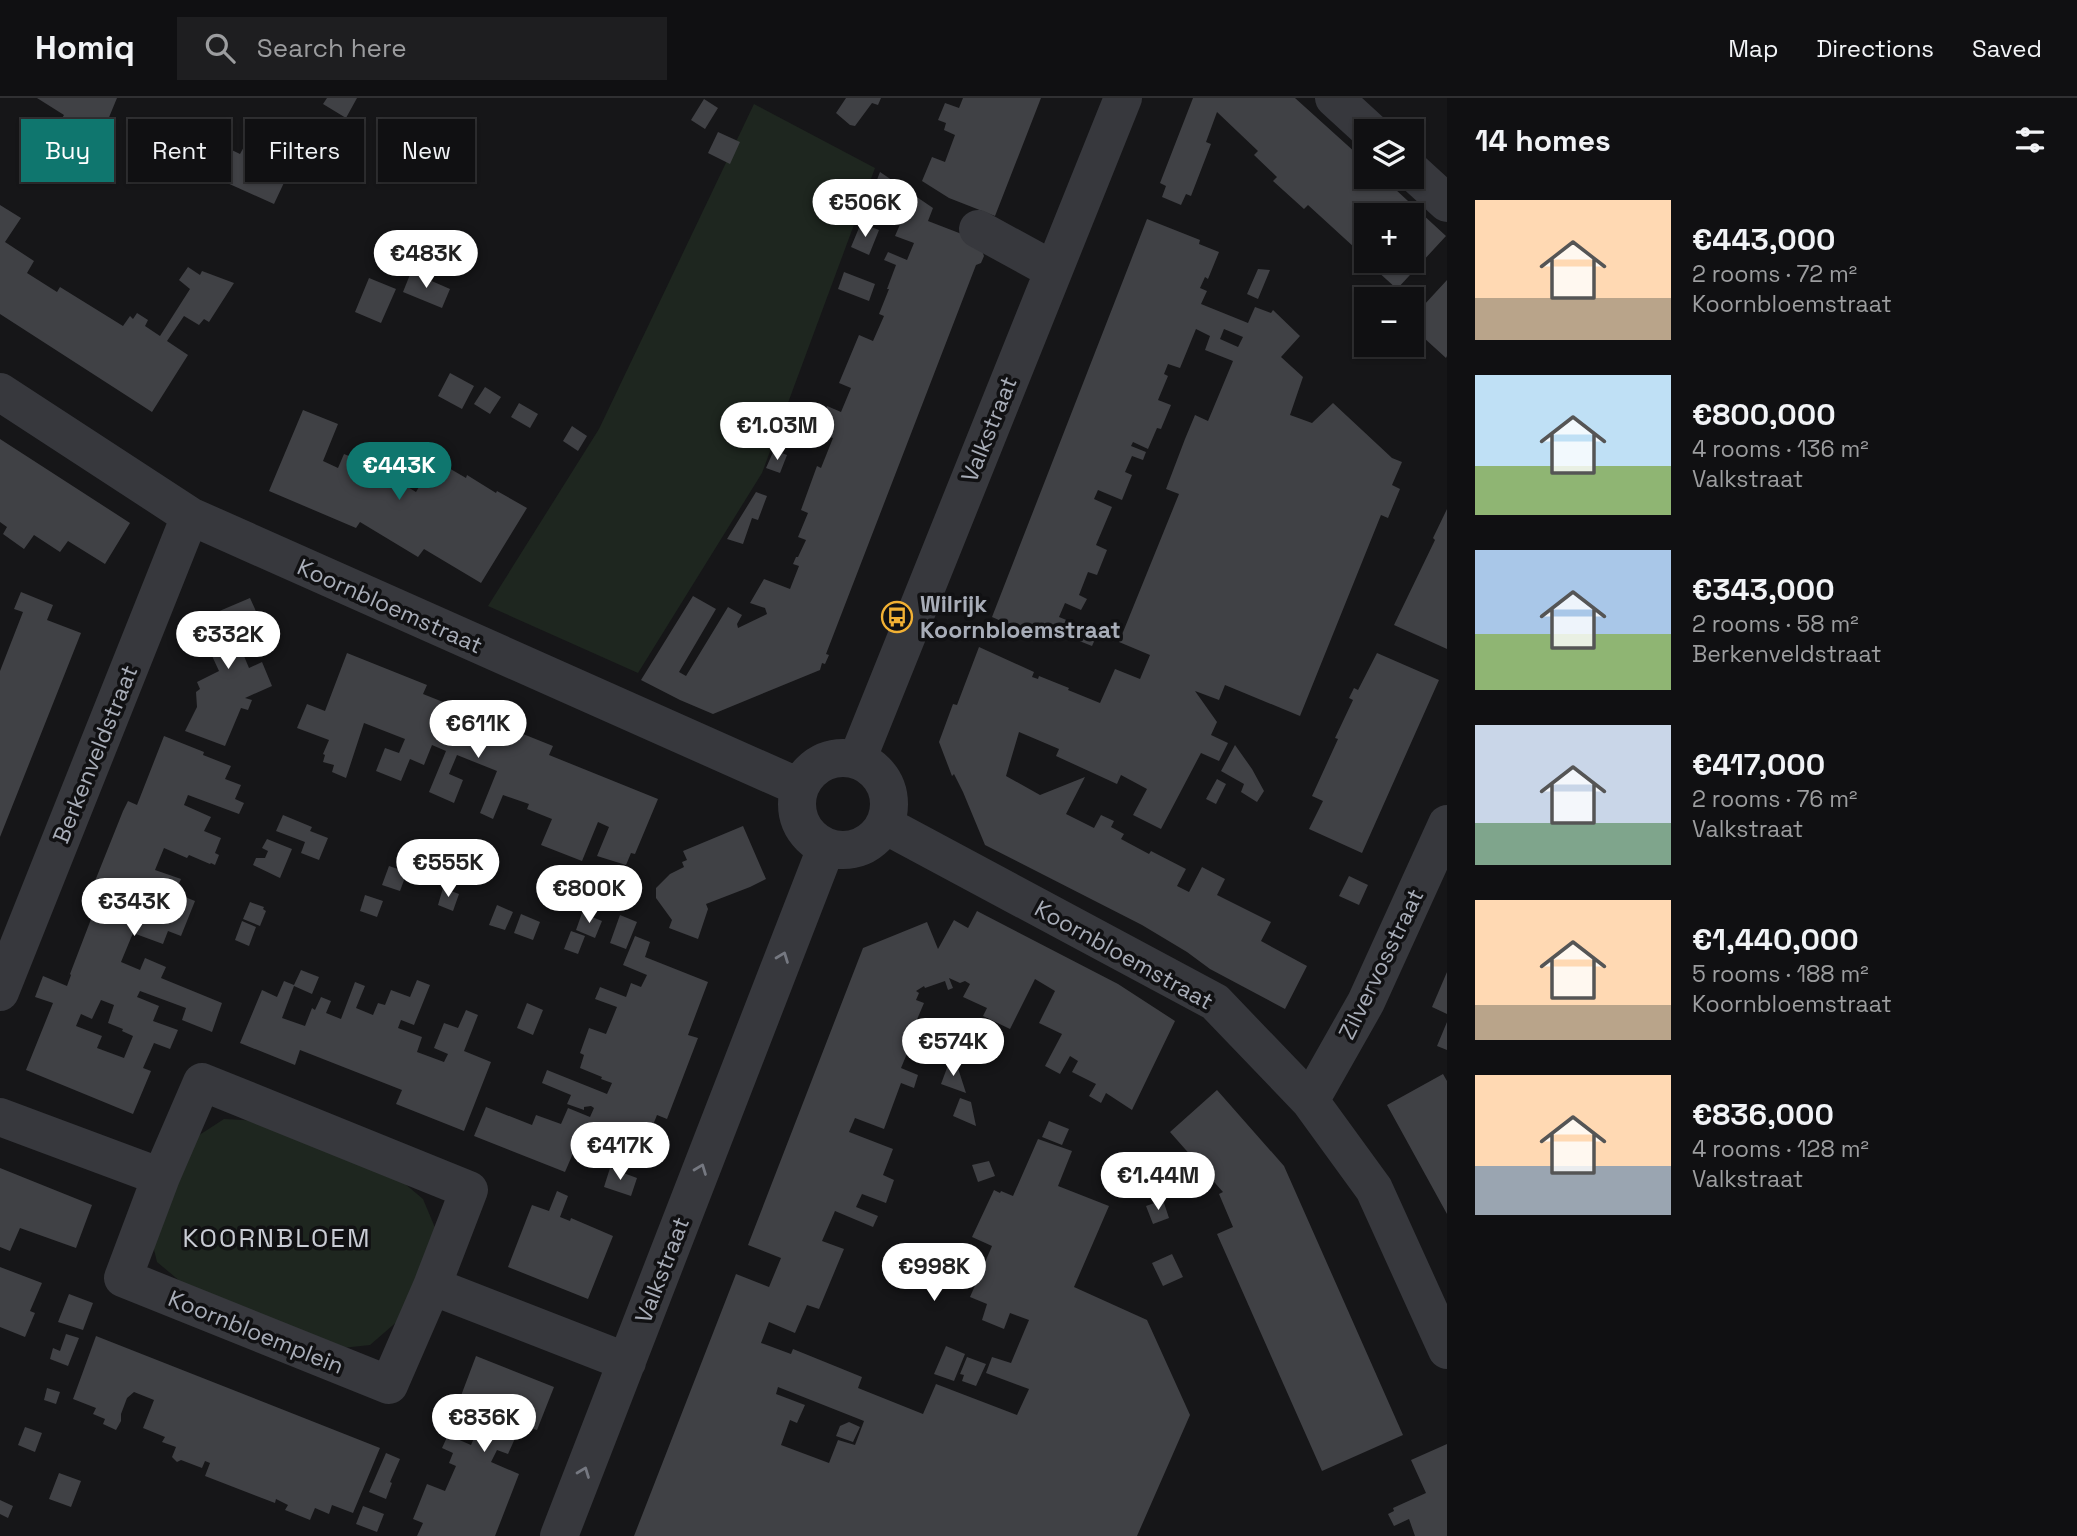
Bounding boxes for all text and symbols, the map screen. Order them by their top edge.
search box [177,17,667,80]
text: Homiq [35,27,135,69]
icon: search [201,29,239,67]
text: Search here [257,31,407,65]
text: Map [1728,33,1778,64]
text: Directions [1816,33,1934,64]
text: Saved [1972,33,2042,64]
chip: Buy [21,119,114,182]
chip: Rent [128,119,231,182]
chip: Filters [245,119,364,182]
chip: New [378,119,475,182]
map controls [1354,119,1424,357]
button: layers [1354,119,1424,189]
text: 14 homes [1475,121,1611,160]
icon: filters [2011,121,2049,159]
pin: €506K [816,180,914,239]
text: €506K [829,187,901,217]
button: + [1354,203,1424,273]
text: €443,000 [1692,220,1836,259]
icon: home [1531,228,1615,312]
pin: €483K [377,230,475,290]
text: €483K [390,238,462,268]
text: 2 rooms · 72 m² [1692,259,1857,289]
button: − [1354,287,1424,357]
text: Koornbloemstraat [1692,289,1892,319]
street label: Valkstraat [954,372,1024,486]
text: €800,000 [1692,395,1836,434]
pin: €1.03M [720,402,834,462]
icon: home [1531,403,1615,487]
text: €1.03M [736,410,818,440]
text: 4 rooms · 136 m² [1692,434,1869,464]
pin: €443K [350,442,448,502]
text: €443K [362,450,436,480]
text: Valkstraat [1692,464,1803,494]
street label: Koornbloemstraat [293,552,487,660]
text: €343,000 [1692,570,1835,609]
icon: home [1531,578,1615,662]
place label: Wilrijk Koornbloemstraat [920,589,1121,645]
bus stop icon: Wilrijk Koornbloemstraat [880,600,914,634]
text: 2 rooms · 58 m² [1692,609,1859,639]
pin: €332K [179,612,277,671]
text: €332K [192,619,264,649]
text: Berkenveldstraat [1692,639,1882,669]
street label: Berkenveldstraat [46,660,144,848]
pin: €611K [429,700,527,760]
text: €611K [446,708,510,738]
text: €417,000 [1692,745,1825,784]
icon: home [1531,753,1615,837]
text: 2 rooms · 76 m² [1692,784,1857,814]
text: Valkstraat [1692,814,1803,844]
pin: €555K [399,840,497,899]
text: €555K [412,847,484,877]
pin: €800K [540,866,638,925]
text: €800K [552,873,626,903]
pin: €343K [85,878,183,938]
street label: Zilvervosstraat [1332,884,1430,1044]
text: €343K [98,886,170,916]
street label: Koornbloemstraat [1029,893,1219,1017]
text: €1,440,000 [1692,920,1859,959]
icon: home [1531,928,1615,1012]
one-way arrow [775,951,789,963]
text: 5 rooms · 188 m² [1692,959,1869,989]
text: Koornbloemstraat [1692,989,1892,1019]
pin: €574K [904,1018,1002,1078]
text: €574K [918,1026,988,1056]
text: €836,000 [1692,1095,1834,1134]
icon: home [1531,1103,1615,1187]
pin: €417K [571,1122,669,1182]
text: €417K [587,1130,653,1160]
text: 4 rooms · 128 m² [1692,1134,1869,1164]
pin: €1.44M [1101,1152,1215,1212]
text: €1.44M [1117,1160,1199,1190]
one-way arrow [693,1163,707,1175]
text: Valkstraat [1692,1164,1803,1194]
street label: Valkstraat [628,1213,696,1327]
district label: KOORNBLOEM [183,1221,371,1255]
pin: €998K [885,1244,983,1303]
text: €998K [898,1251,970,1281]
street label: Koornbloemplein [164,1283,348,1381]
pin: €836K [435,1394,533,1454]
text: €836K [448,1402,520,1432]
one-way arrow [575,1467,589,1479]

